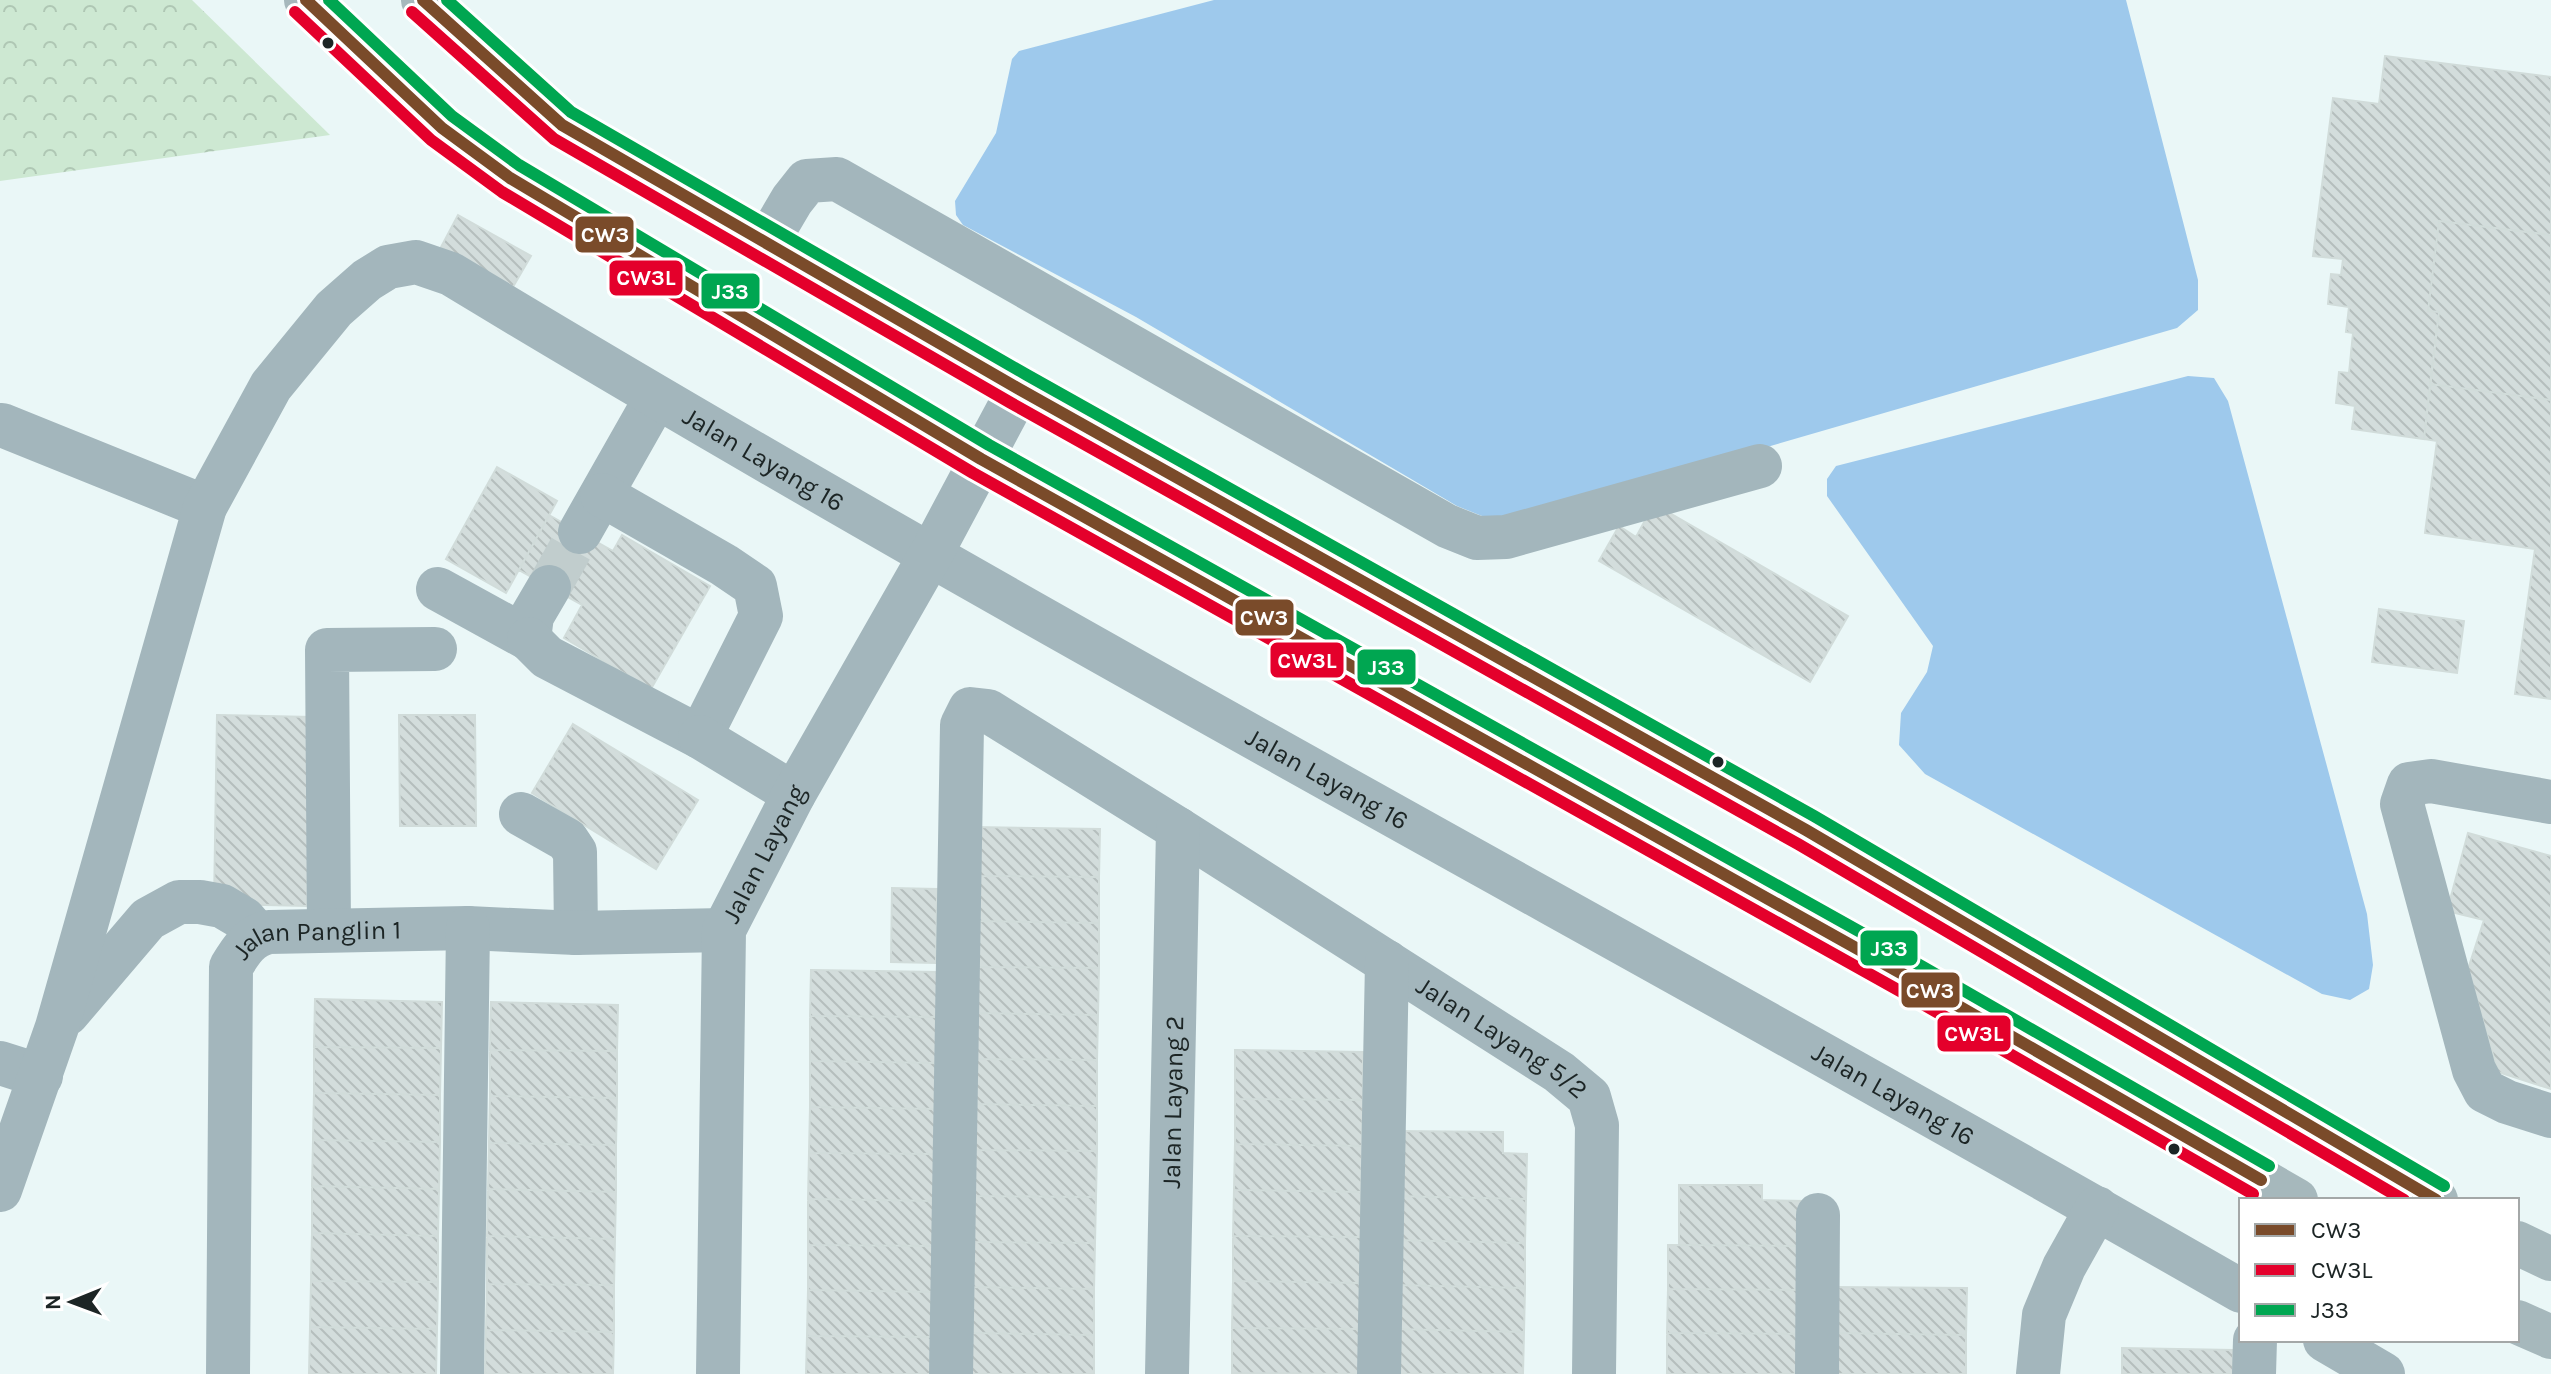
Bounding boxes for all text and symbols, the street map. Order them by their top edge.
unlabelled marker [320,35,336,51]
line badge: CW3 [574,215,635,254]
text: CW3 [581,222,629,248]
line badge: CW3L [608,259,684,297]
text: CW3L [616,265,676,291]
line badge: J33 [700,272,761,310]
text: J33 [711,279,749,305]
street label: Jalan Layang 16 [677,400,850,518]
line badge: CW3 [1234,598,1295,637]
text: CW3 [1240,605,1288,631]
line badge: CW3L [1269,641,1345,679]
text: CW3L [1277,648,1337,674]
line badge: J33 [1356,648,1417,686]
text: J33 [1367,655,1405,681]
street label: Jalan Layang 16 [1240,721,1414,837]
unlabelled marker [1710,754,1726,770]
street label: Jalan Layang [715,779,812,928]
street label: Jalan Panglin 1 [225,914,401,966]
line badge: J33 [1859,929,1919,967]
text: J33 [1870,936,1908,962]
street label: Jalan Layang 5/2 [1410,970,1594,1105]
line badge: CW3 [1900,971,1961,1009]
text: CW3 [1906,978,1954,1004]
line badge: CW3L [1936,1014,2012,1053]
street label: Jalan Layang 2 [1156,1015,1190,1189]
text: CW3L [1944,1021,2004,1047]
street label: Jalan Layang 16 [1806,1037,1980,1152]
unlabelled marker [2166,1141,2182,1157]
legend [2239,1198,2519,1342]
text: CW3 [2311,1216,2361,1244]
text: CW3L [2311,1256,2373,1284]
north arrow [32,1262,112,1342]
text: N [40,1294,66,1310]
text: J33 [2311,1296,2349,1324]

